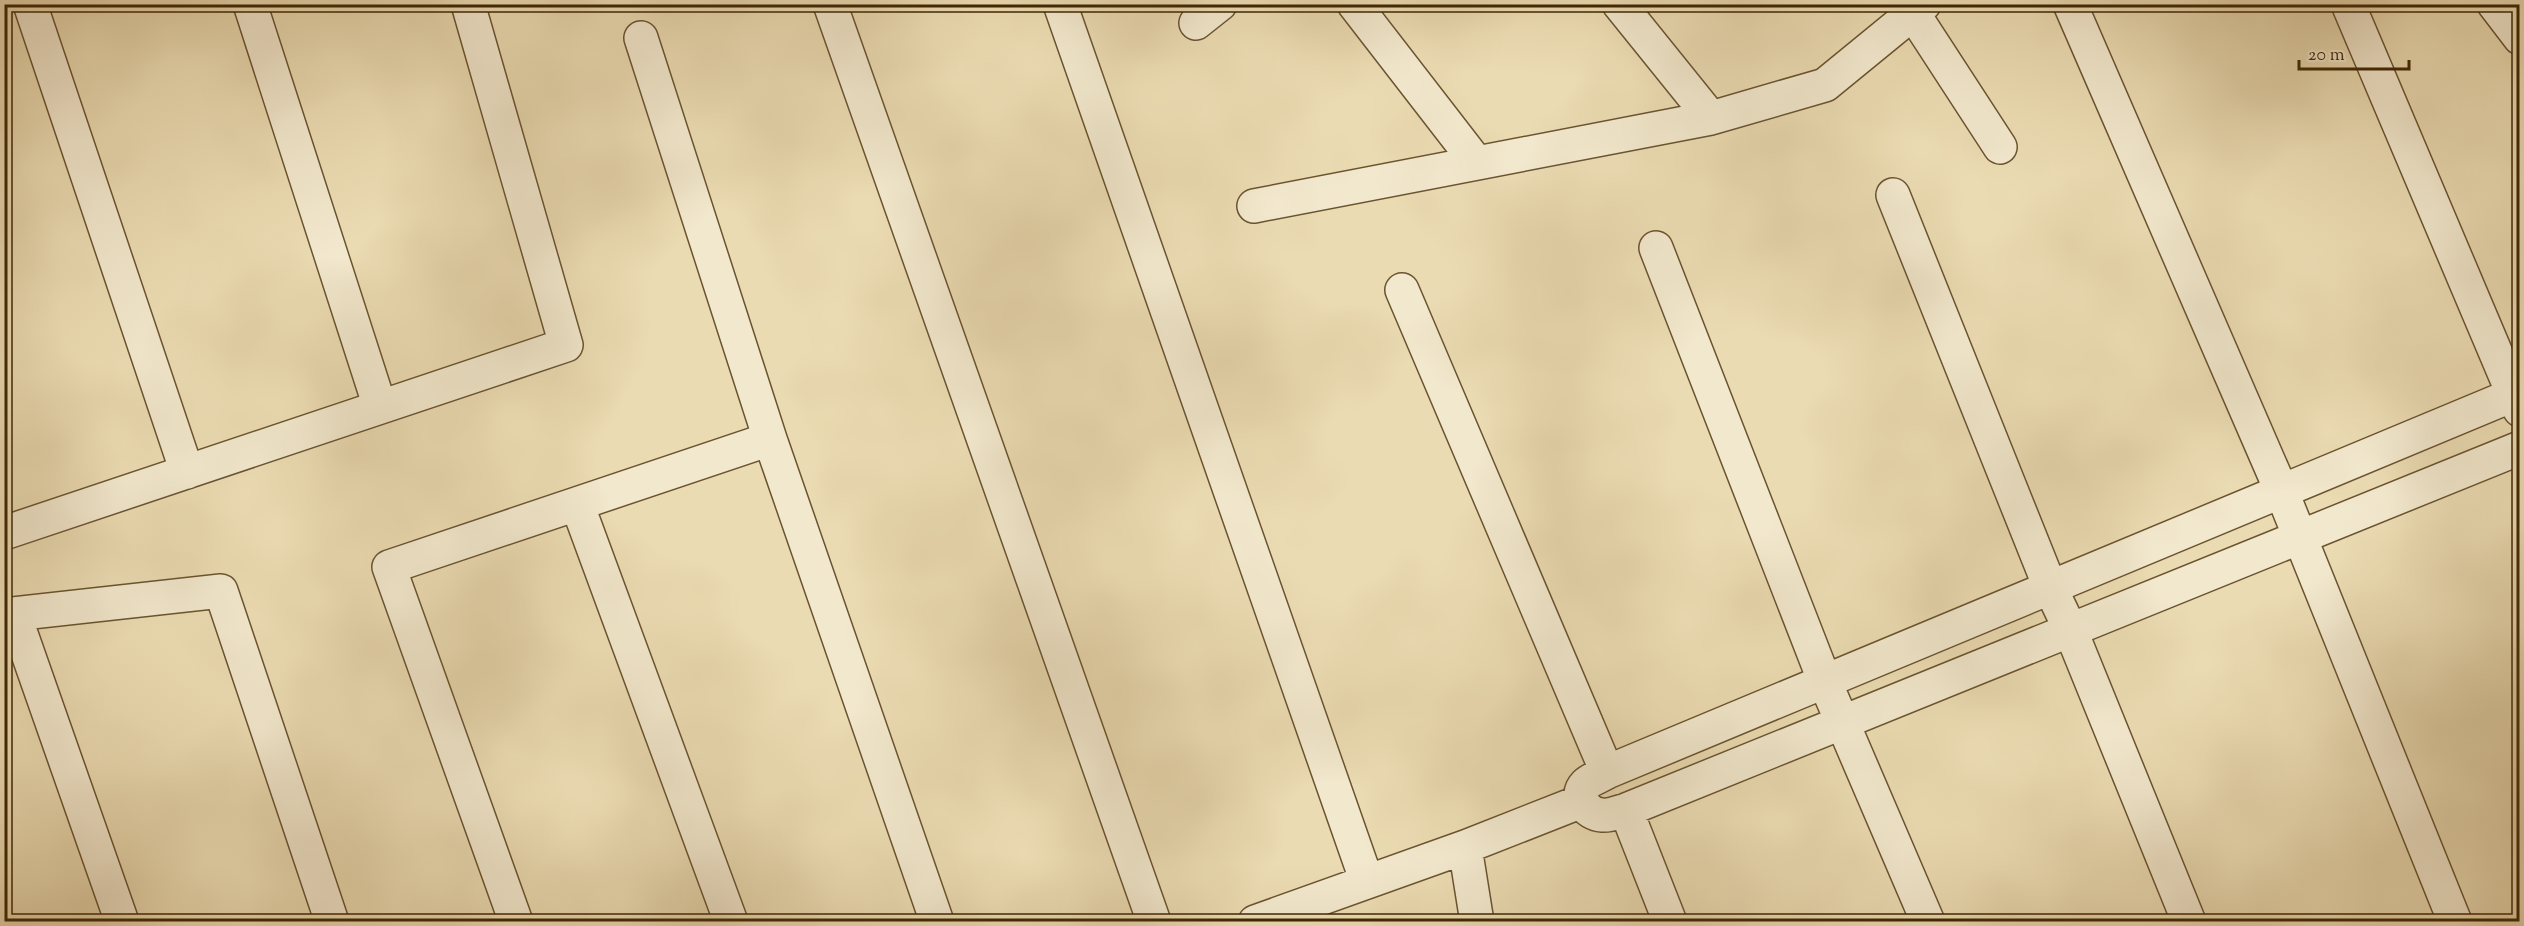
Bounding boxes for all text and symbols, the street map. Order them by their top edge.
scale bar [2299,33,2408,71]
text: 20 m [2308,43,2345,69]

